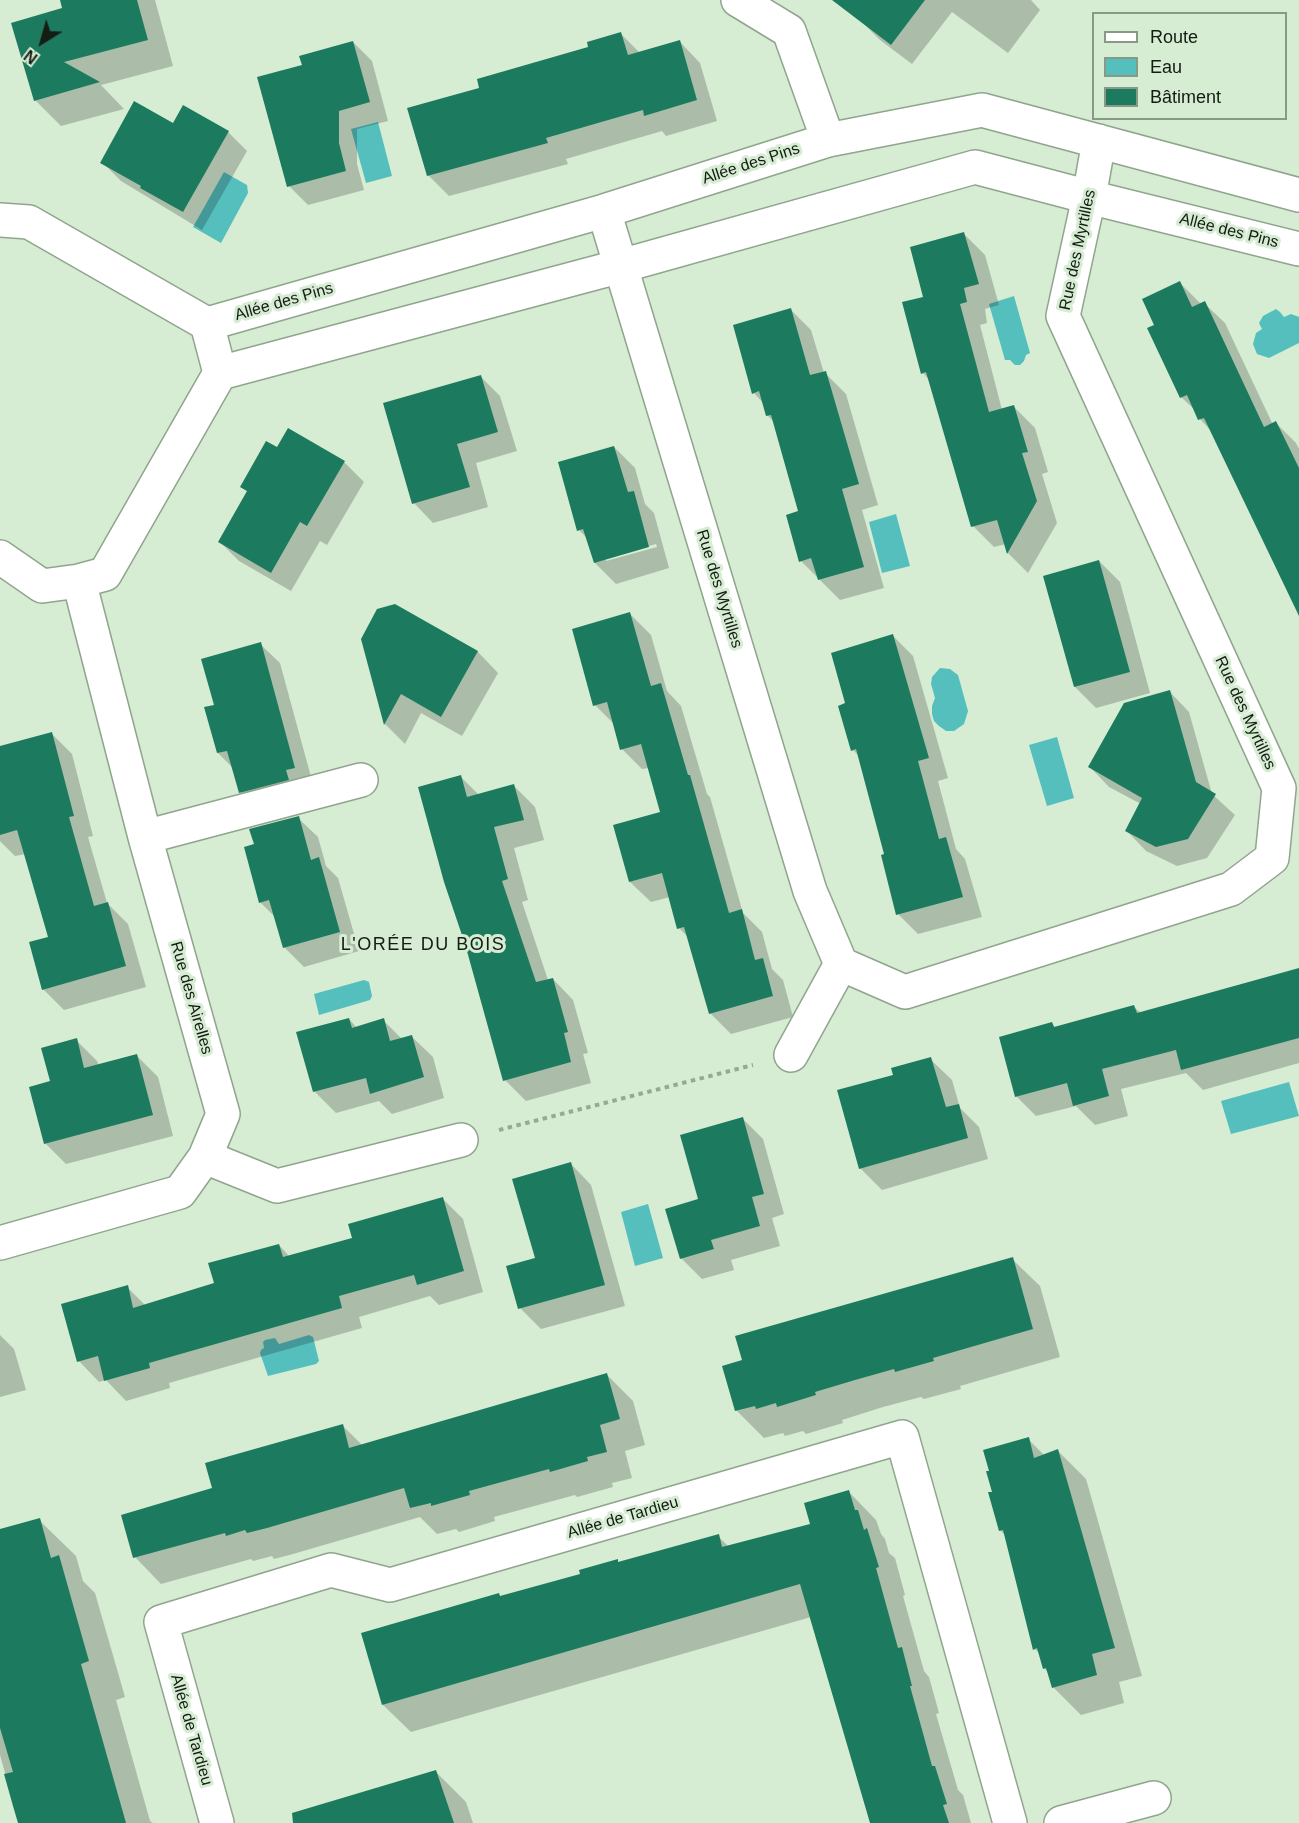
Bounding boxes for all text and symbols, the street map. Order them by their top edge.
north arrow [12,12,72,72]
legend [1092,12,1287,120]
text: Route [1150,27,1198,47]
text: N [21,47,41,67]
text: Eau [1150,57,1182,77]
text: Bâtiment [1150,87,1221,107]
street label: Allée des Pins [700,139,802,189]
street label: Rue des Myrtilles [1056,188,1100,312]
street label: Allée des Pins [1177,209,1281,253]
street label: Allée des Pins [233,279,335,325]
street label: Rue des Myrtilles [692,528,746,650]
street label: Rue des Myrtilles [1210,653,1280,773]
district label: L'ORÉE DU BOIS [341,934,505,956]
street label: Rue des Airelles [166,939,216,1057]
street label: Allée de Tardieu [565,1493,681,1543]
street label: Allée de Tardieu [166,1672,216,1788]

